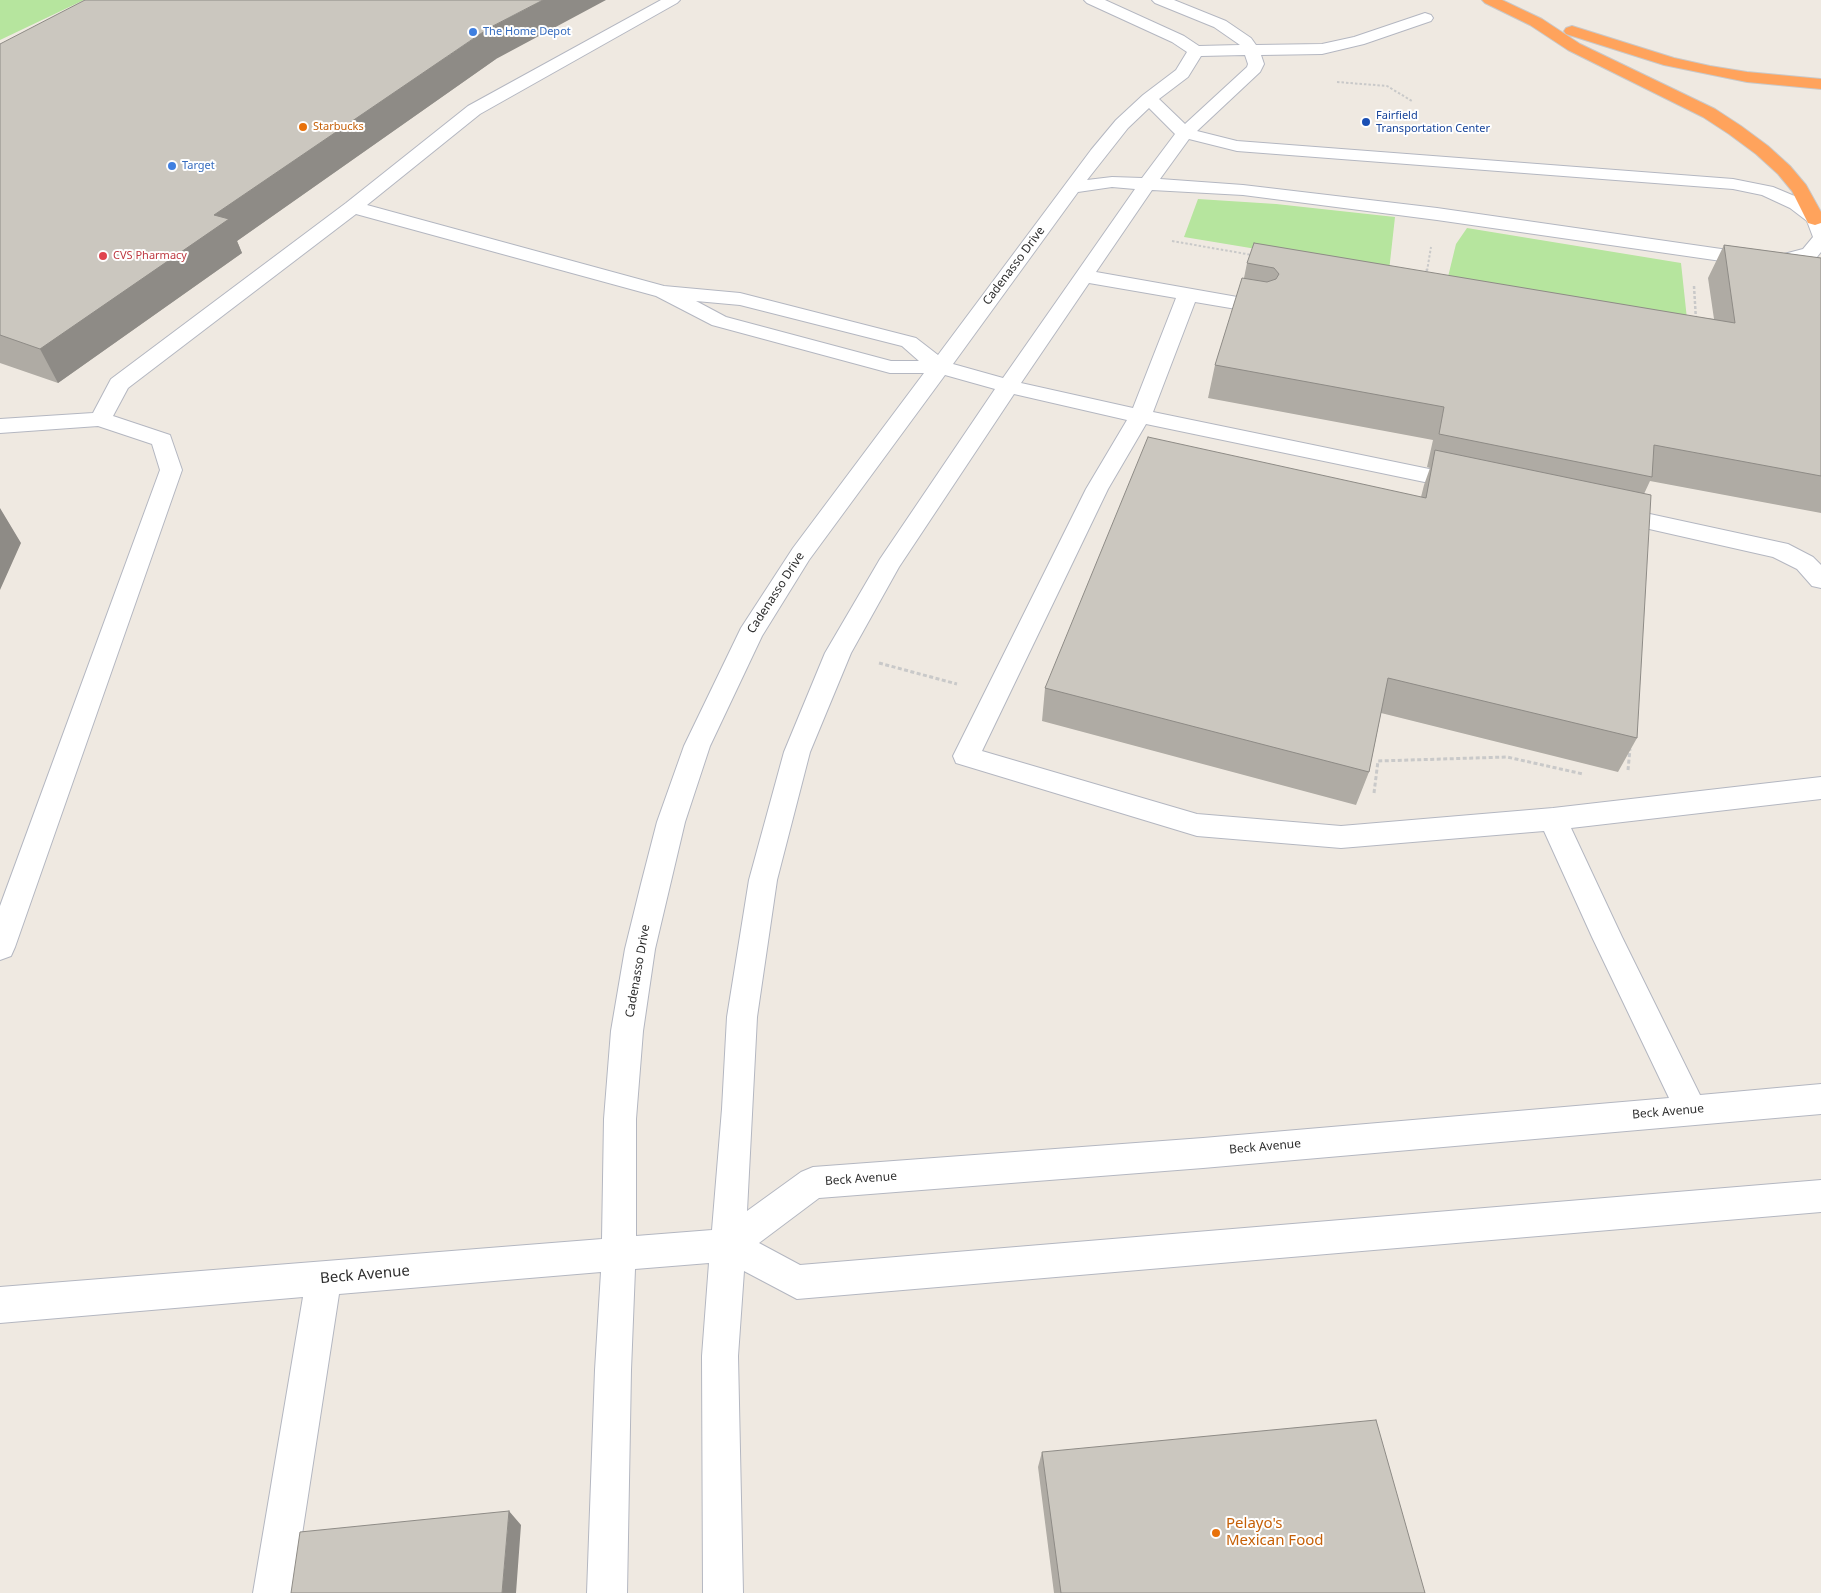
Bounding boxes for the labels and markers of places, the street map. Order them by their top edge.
place label: The Home Depot [483,25,571,39]
marker: The Home Depot [467,26,479,38]
place label: Fairfield Transportation Center [1376,109,1490,135]
marker: Fairfield Transportation Center [1360,116,1372,128]
place label: Starbucks [313,120,364,134]
marker: Starbucks [297,121,309,133]
place label: Target [182,159,215,173]
marker: Target [166,160,178,172]
place label: CVS Pharmacy [113,249,187,263]
marker: CVS Pharmacy [97,250,109,262]
place label: Pelayo's Mexican Food [1226,1515,1324,1550]
marker: Pelayo's Mexican Food [1210,1527,1222,1539]

